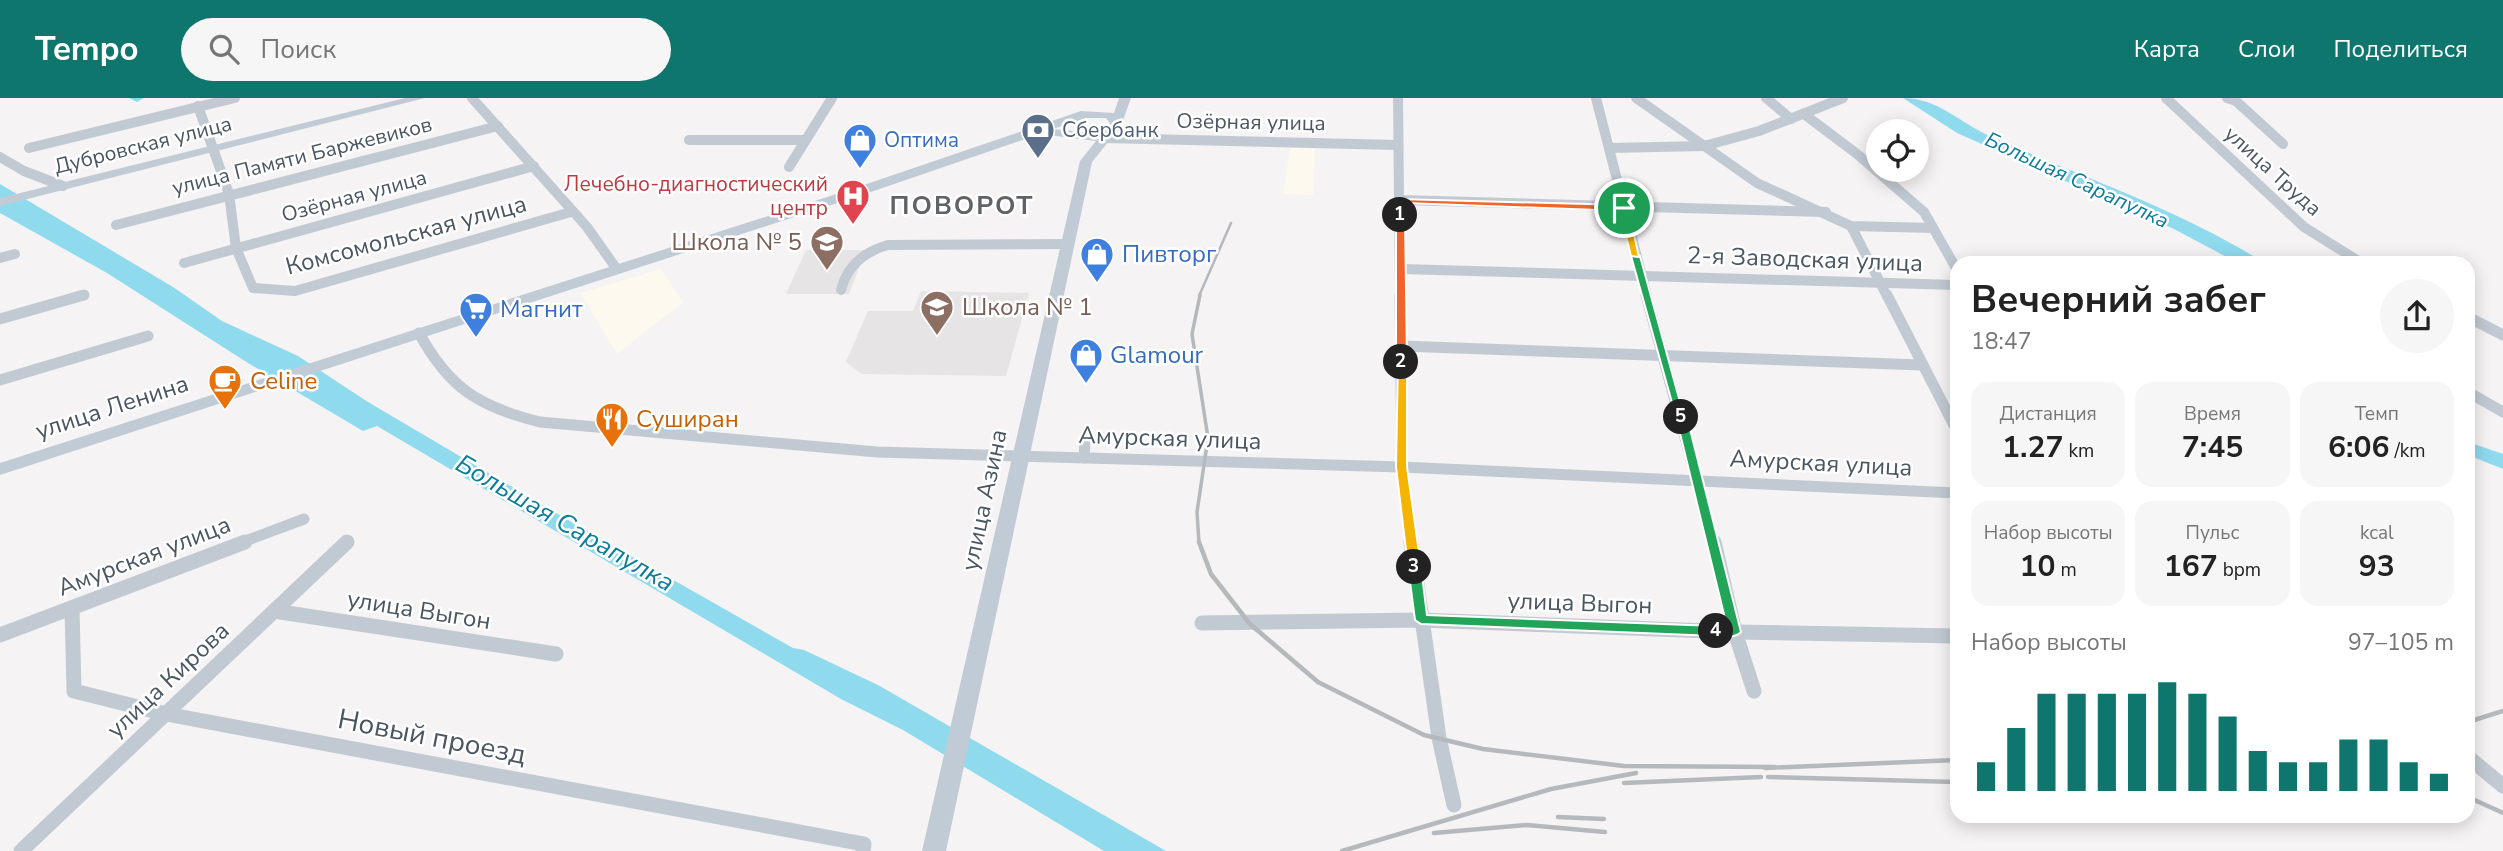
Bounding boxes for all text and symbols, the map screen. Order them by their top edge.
search box [181,18,671,81]
text: Tempo [35,27,139,72]
icon: search [205,30,243,68]
text: Поиск [261,32,336,67]
text: Карта [2134,33,2200,65]
text: Слои [2238,33,2295,65]
text: Поделиться [2333,33,2468,65]
street label: Озёрная улица [1176,107,1326,137]
street label: Дубровская улица [51,109,235,181]
street label: улица Памяти Баржевиков [169,110,435,202]
bank icon: Сбербанк [1019,111,1057,160]
place label: Сбербанк [1062,116,1159,144]
map controls [1866,119,1929,182]
button: locate [1866,119,1929,182]
street label: улица Труда [2218,120,2328,222]
shop icon: Оптима [841,121,879,170]
water label: Большая Сарапулка [1981,125,2173,235]
place label: Оптима [884,126,959,154]
street label: Озёрная улица [278,163,430,229]
place label: Лечебно-диагностический центр [564,170,828,222]
hospital icon: Лечебно-диагностический центр [834,177,872,226]
pin [1594,178,1654,238]
street label: Комсомольская улица [282,187,530,283]
district label: ПОВОРОТ [890,188,1034,223]
icon: arrive [1605,189,1643,227]
pin: 1 [1382,198,1418,232]
text: 1 [1394,201,1405,227]
school or university icon: Школа № 5 [808,223,846,272]
place label: Школа № 5 [671,226,802,258]
shop icon: Пивторг [1078,235,1116,284]
place label: Пивторг [1122,238,1217,270]
street label: 2-я Заводская улица [1687,239,1923,279]
text: Вечерний забег [1971,274,2266,325]
button: share [2380,279,2454,353]
school or university icon: Школа № 1 [918,288,956,337]
supermarket icon: Магнит [457,290,495,339]
place label: Школа № 1 [962,291,1093,323]
place label: Магнит [500,293,583,325]
text: 18:47 [1971,326,2031,357]
shop icon: Glamour [1067,336,1105,385]
place label: Glamour [1110,339,1204,371]
pin: 2 [1384,344,1418,380]
text: 2 [1395,348,1406,374]
cafe icon: Celine [206,362,244,411]
place label: Celine [250,365,317,397]
street label: улица Ленина [31,367,193,447]
restaurant icon: Суширан [593,400,631,449]
pin: 5 [1664,400,1698,434]
text: Дистанция [1999,401,2097,427]
text: Время [2184,401,2241,427]
text: Темп [2355,401,2399,427]
place label: Суширан [636,403,739,435]
text: 5 [1675,403,1686,429]
street label: Амурская улица [1078,419,1262,457]
street label: улица Азина [953,426,1015,574]
text: 1.27 [2002,427,2064,468]
text: 7:45 [2182,427,2243,468]
text: 6:06 [2328,427,2390,468]
text: km [2064,438,2094,464]
text: /km [2390,438,2426,464]
street label: Амурская улица [1729,442,1913,484]
water label: Большая Сарапулка [449,446,681,600]
street label: Амурская улица [53,508,235,604]
text: Набор высоты [1984,520,2113,546]
text: Пульс [2186,520,2239,546]
text: kcal [2360,520,2394,546]
text: 10 [2020,546,2056,587]
text: 167 [2164,546,2218,587]
text: 93 [2359,546,2395,587]
pin: 3 [1396,550,1432,584]
text: 3 [1408,553,1419,579]
text: m [2056,557,2077,583]
text: bpm [2218,557,2261,583]
street label: улица Выгон [345,583,493,637]
street label: улица Выгон [1507,584,1653,622]
pin: 4 [1698,614,1734,648]
street label: улица Кирова [100,615,236,745]
text: 4 [1710,617,1721,643]
text: Набор высоты [1971,627,2127,658]
text: 97–105 m [2348,627,2454,658]
street label: Новый проезд [335,700,529,774]

